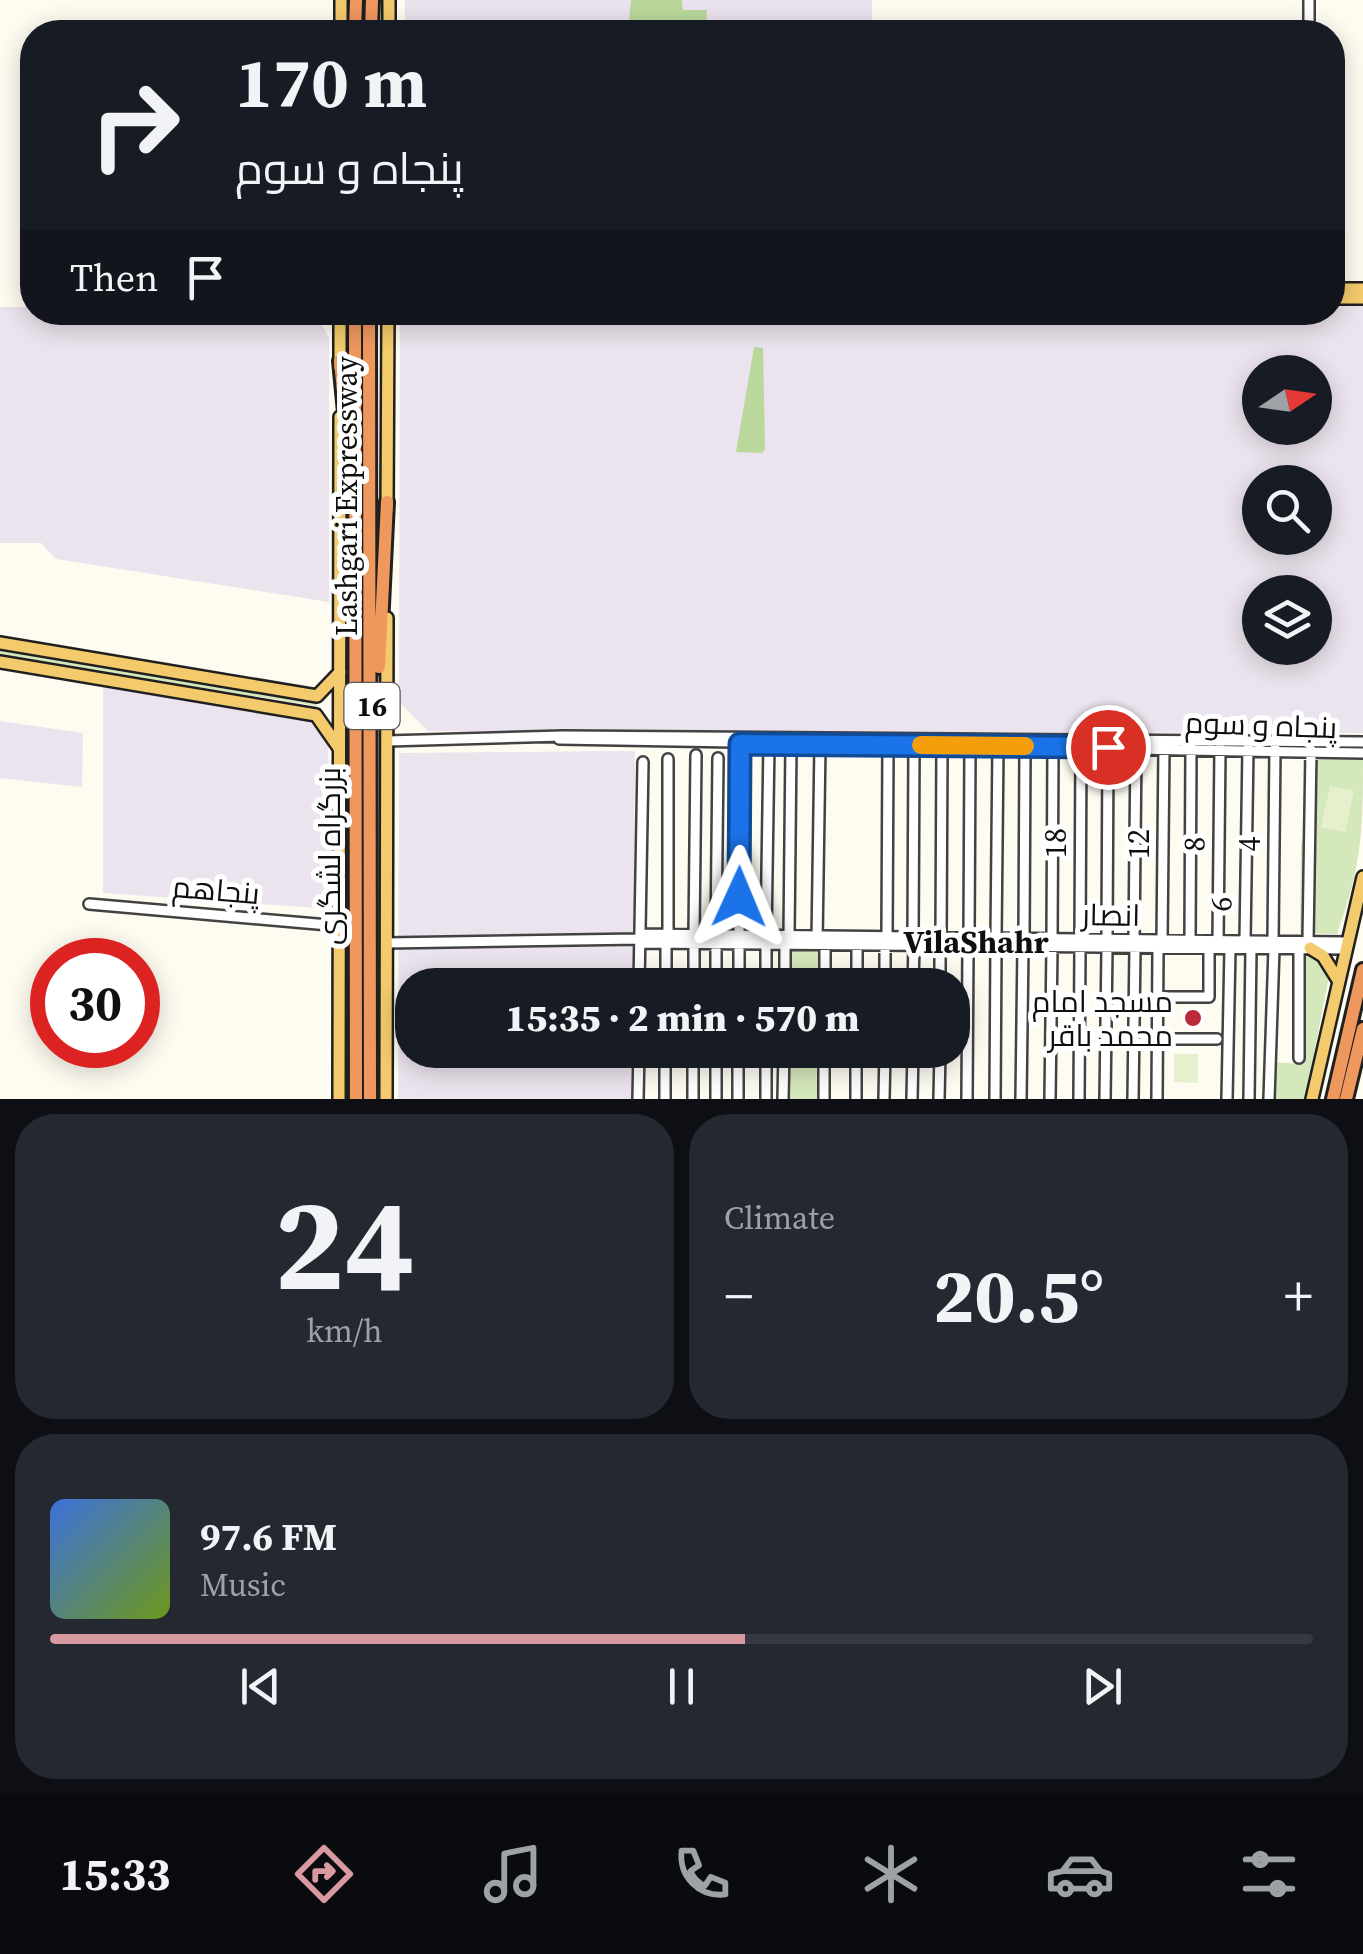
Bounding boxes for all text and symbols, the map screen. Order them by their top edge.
text: 170 m [235,34,427,130]
icon: right [70,60,200,190]
text: پنجاه و سوم [235,137,464,199]
icon: arrive [178,250,233,305]
text: Then [70,252,158,304]
street label: Lashgari Expressway [326,355,367,636]
north arrow [1242,355,1332,445]
map controls [1242,355,1332,665]
button: search [1242,465,1332,555]
button: layers [1242,575,1332,665]
road number: 16 [344,683,400,729]
street label: پنجاه و سوم [1184,702,1338,748]
pin [1066,705,1151,790]
icon: arrive [1081,720,1136,775]
street label: بزرگراه لشگری [309,767,350,945]
street label: 18 [1035,828,1076,858]
street label: 12 [1118,829,1159,859]
street label: 8 [1173,836,1215,852]
street label: 4 [1229,837,1270,852]
position arrow [687,845,791,949]
street label: پنجاهم [171,866,261,914]
street label: انصار [1079,894,1141,936]
street label: 6 [1200,896,1242,912]
district label: VilaShahr [903,920,1049,964]
speed limit sign: 30 [30,938,160,1068]
place label: مسجد امام محمد باقر [1032,981,1173,1056]
text: 15:35 · 2 min · 570 m [505,992,860,1044]
marker: مسجد امام محمد باقر [1182,1007,1204,1029]
text: 24 [274,1154,415,1333]
text: Climate [724,1196,835,1240]
text: 20.5° [933,1244,1104,1347]
text: − [724,1258,753,1333]
text: + [1284,1258,1313,1333]
text: km/h [306,1309,383,1353]
text: 97.6 FM [200,1511,337,1563]
text: Music [200,1563,286,1607]
icon: previous [233,1659,288,1714]
icon: pause [654,1659,709,1714]
icon: next [1075,1659,1130,1714]
icon: directions [289,1839,359,1909]
icon: music [478,1839,548,1909]
icon: phone [667,1839,737,1909]
icon: climate [856,1839,926,1909]
icon: car [1045,1839,1115,1909]
icon: filters [1234,1839,1304,1909]
text: 15:33 [59,1843,170,1905]

